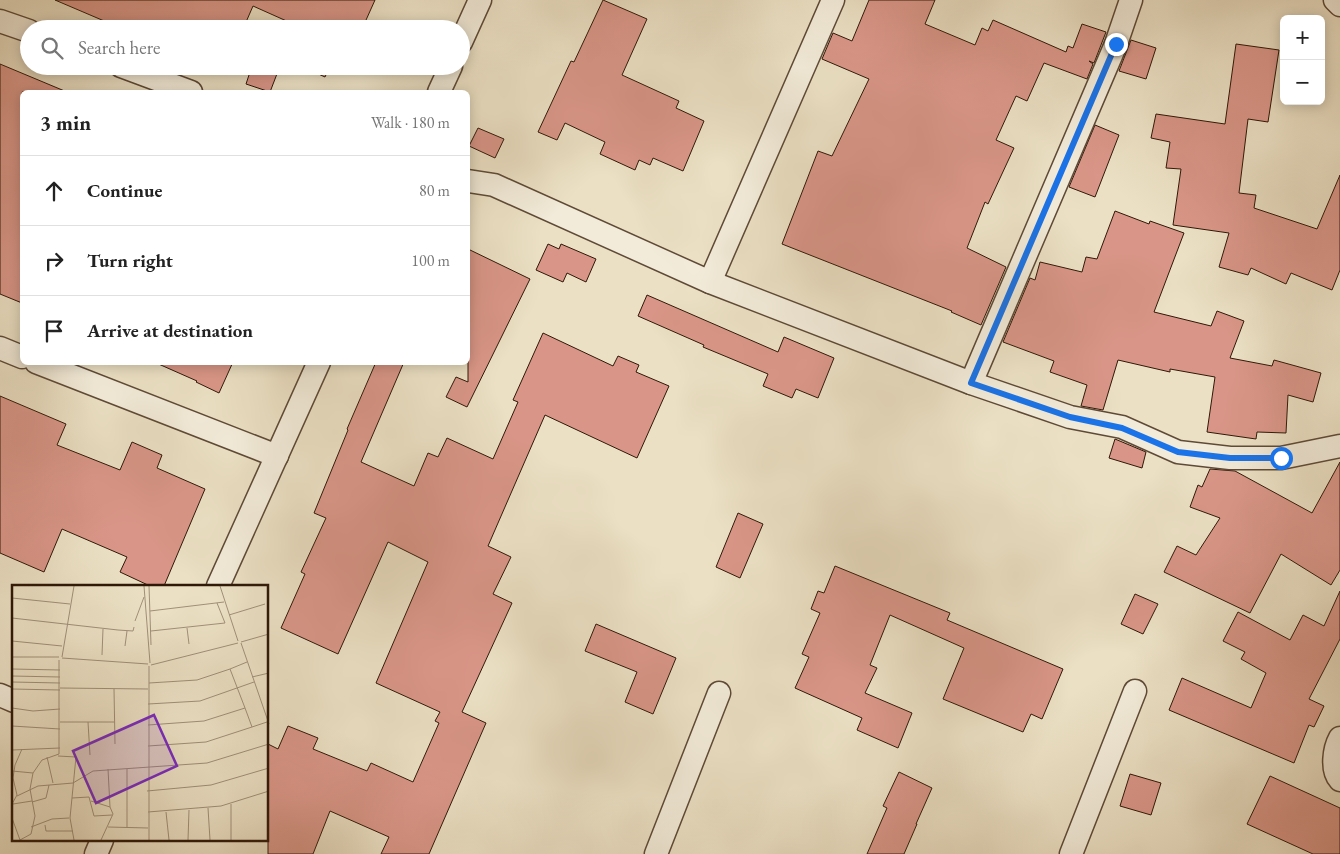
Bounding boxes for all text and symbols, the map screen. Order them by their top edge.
map controls [1280,15,1325,105]
button: + [1280,15,1325,60]
search box [20,20,470,75]
route end [1105,33,1128,56]
icon: search [38,34,66,62]
text: Search here [78,35,160,60]
button: − [1280,60,1325,105]
text: 3 min [40,109,91,136]
text: Walk · 180 m [371,112,450,133]
icon: ahead [40,177,68,205]
text: Continue [87,178,162,203]
text: 80 m [419,180,450,201]
icon: right [40,247,68,275]
text: Turn right [87,248,173,273]
text: 100 m [411,250,450,271]
icon: arrive [40,317,68,345]
text: Arrive at destination [87,318,253,343]
route start [1270,447,1293,470]
inset map [12,585,269,842]

